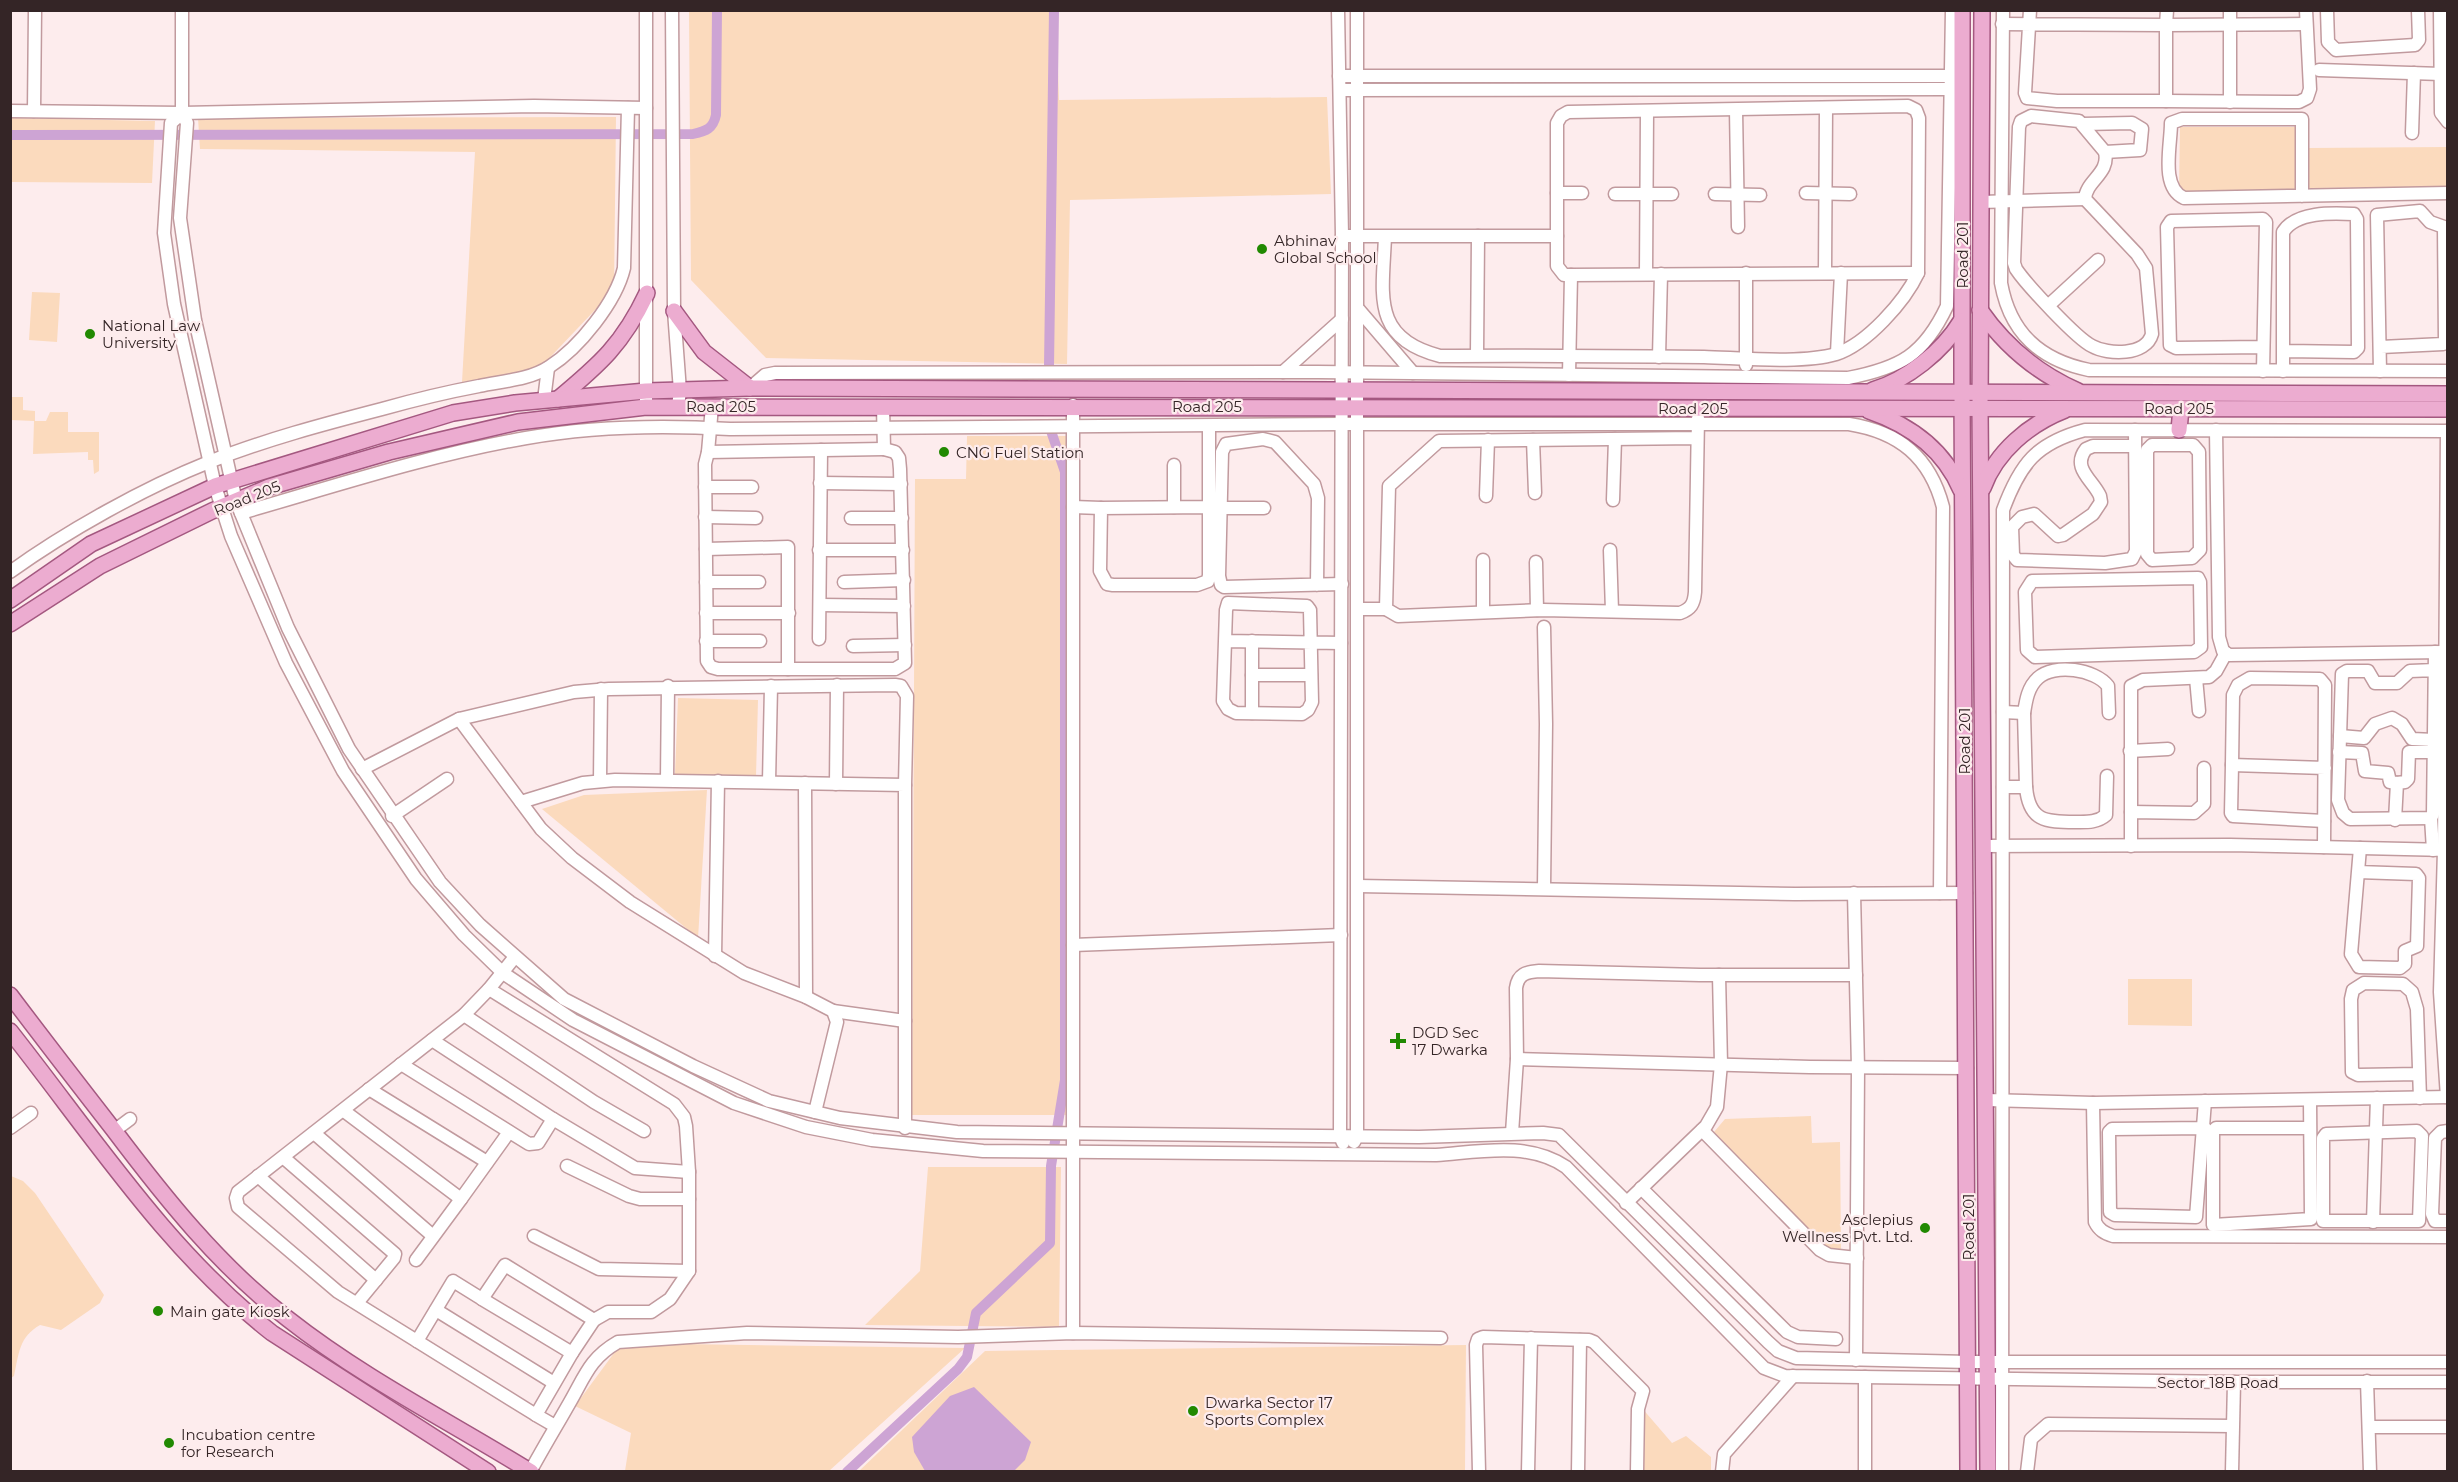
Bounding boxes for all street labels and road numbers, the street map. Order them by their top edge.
street label: Road 201 [1953,222,1972,288]
street label: Road 205 [686,397,756,416]
street label: Road 205 [1172,397,1242,416]
street label: Road 205 [1658,399,1728,418]
street label: Road 205 [2144,399,2214,418]
street label: Road 205 [211,476,283,520]
street label: Road 201 [1955,708,1974,774]
street label: Road 201 [1959,1194,1978,1260]
street label: Sector 18B Road [2157,1373,2279,1392]

